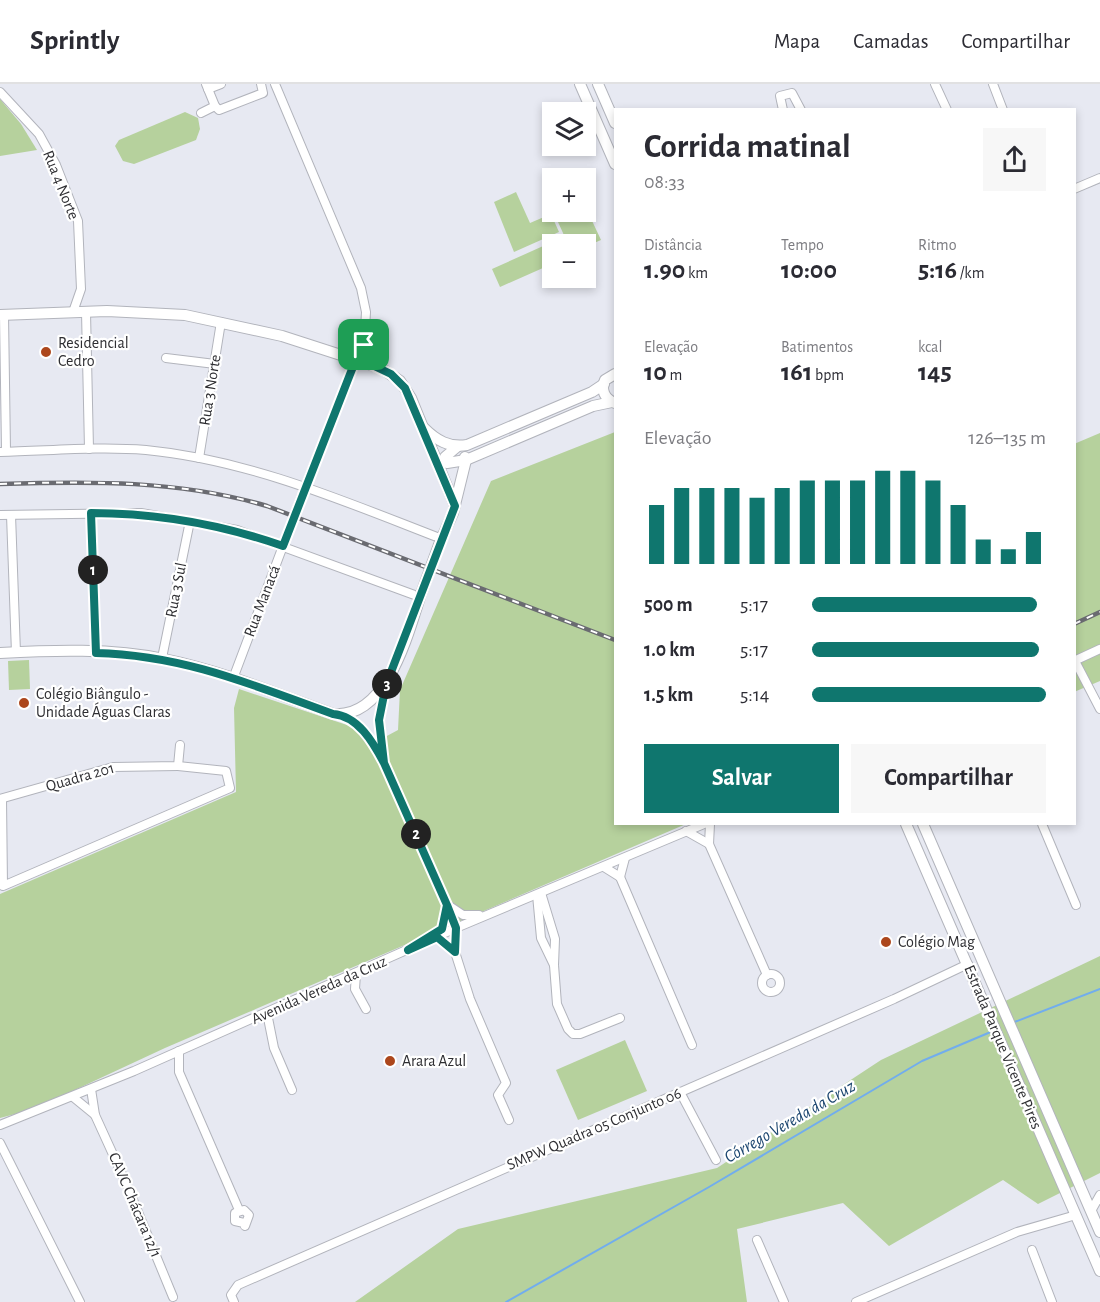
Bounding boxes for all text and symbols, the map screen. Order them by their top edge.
text: Sprintly [30,27,120,55]
text: Mapa [774,31,820,52]
text: Camadas [853,31,928,52]
text: Compartilhar [961,31,1070,52]
map controls [542,102,596,288]
button: layers [542,102,596,156]
button: share [983,128,1046,191]
text: Corrida matinal [644,131,851,164]
street label: Rua 4 Norte [40,148,82,222]
button: + [542,168,596,222]
text: 08:33 [644,172,685,192]
button: − [542,234,596,288]
text: Distância [644,237,702,253]
text: Tempo [781,237,824,253]
text: Ritmo [918,237,957,253]
text: 1.90 [644,257,685,283]
text: 10:00 [781,257,837,283]
text: 5:16 [918,257,957,283]
text: km [685,265,708,281]
text: /km [957,265,984,281]
pin [338,319,389,370]
icon: arrive [347,328,380,361]
place label: Residencial Cedro [58,335,129,369]
text: Elevação [644,339,698,355]
text: Batimentos [781,339,853,355]
text: kcal [918,339,942,355]
marker: Residencial Cedro [39,345,53,359]
street label: Rua 3 Norte [196,353,224,427]
text: 10 [644,359,667,385]
text: 161 [781,359,812,385]
text: 145 [918,359,952,385]
text: m [667,367,682,383]
text: bpm [812,367,844,383]
text: Elevação [644,428,712,448]
text: 126–135 m [968,428,1046,448]
pin: 1 [78,555,108,585]
street label: Rua 3 Sul [163,561,189,619]
text: 1 [90,562,96,578]
street label: Rua Manacá [241,563,283,639]
text: 500 m [644,595,693,615]
text: 5:17 [740,595,768,615]
text: 1.0 km [644,640,695,660]
text: 5:17 [740,640,768,660]
pin: 3 [372,669,402,699]
text: 3 [384,676,390,692]
text: 1.5 km [644,685,693,705]
text: 5:14 [740,685,769,705]
place label: Colégio Biângulo - Unidade Águas Claras [36,686,171,720]
marker: Colégio Biângulo - Unidade Águas Claras [17,696,31,710]
button: Salvar [644,744,839,813]
button: Compartilhar [851,744,1046,813]
street label: Quadra 201 [44,760,116,795]
pin: 2 [401,819,431,849]
text: 2 [412,826,420,842]
place label: Colégio Mag [898,934,975,950]
marker: Colégio Mag [879,935,893,949]
street label: Avenida Vereda da Cruz [249,953,389,1027]
street label: Estrada Parque Vicente Pires [961,963,1045,1131]
place label: Arara Azul [402,1053,466,1069]
marker: Arara Azul [383,1054,397,1068]
water label: Córrego Vereda da Cruz [721,1077,859,1167]
street label: SMPW Quadra 05 Conjunto 06 [504,1085,684,1174]
street label: CAVC Chácara 12/1 [106,1150,164,1260]

